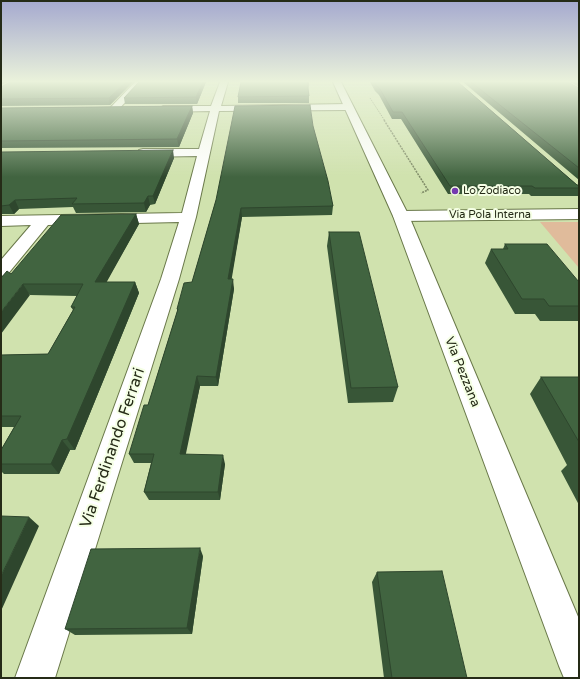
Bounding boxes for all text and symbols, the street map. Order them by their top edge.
place label: Lo Zodiaco [463,184,521,198]
marker: Lo Zodiaco [450,186,460,196]
street label: Via Pola Interna [449,208,531,222]
street label: Via Pezzana [441,335,483,409]
street label: Via Ferdinando Ferrari [77,365,149,531]

